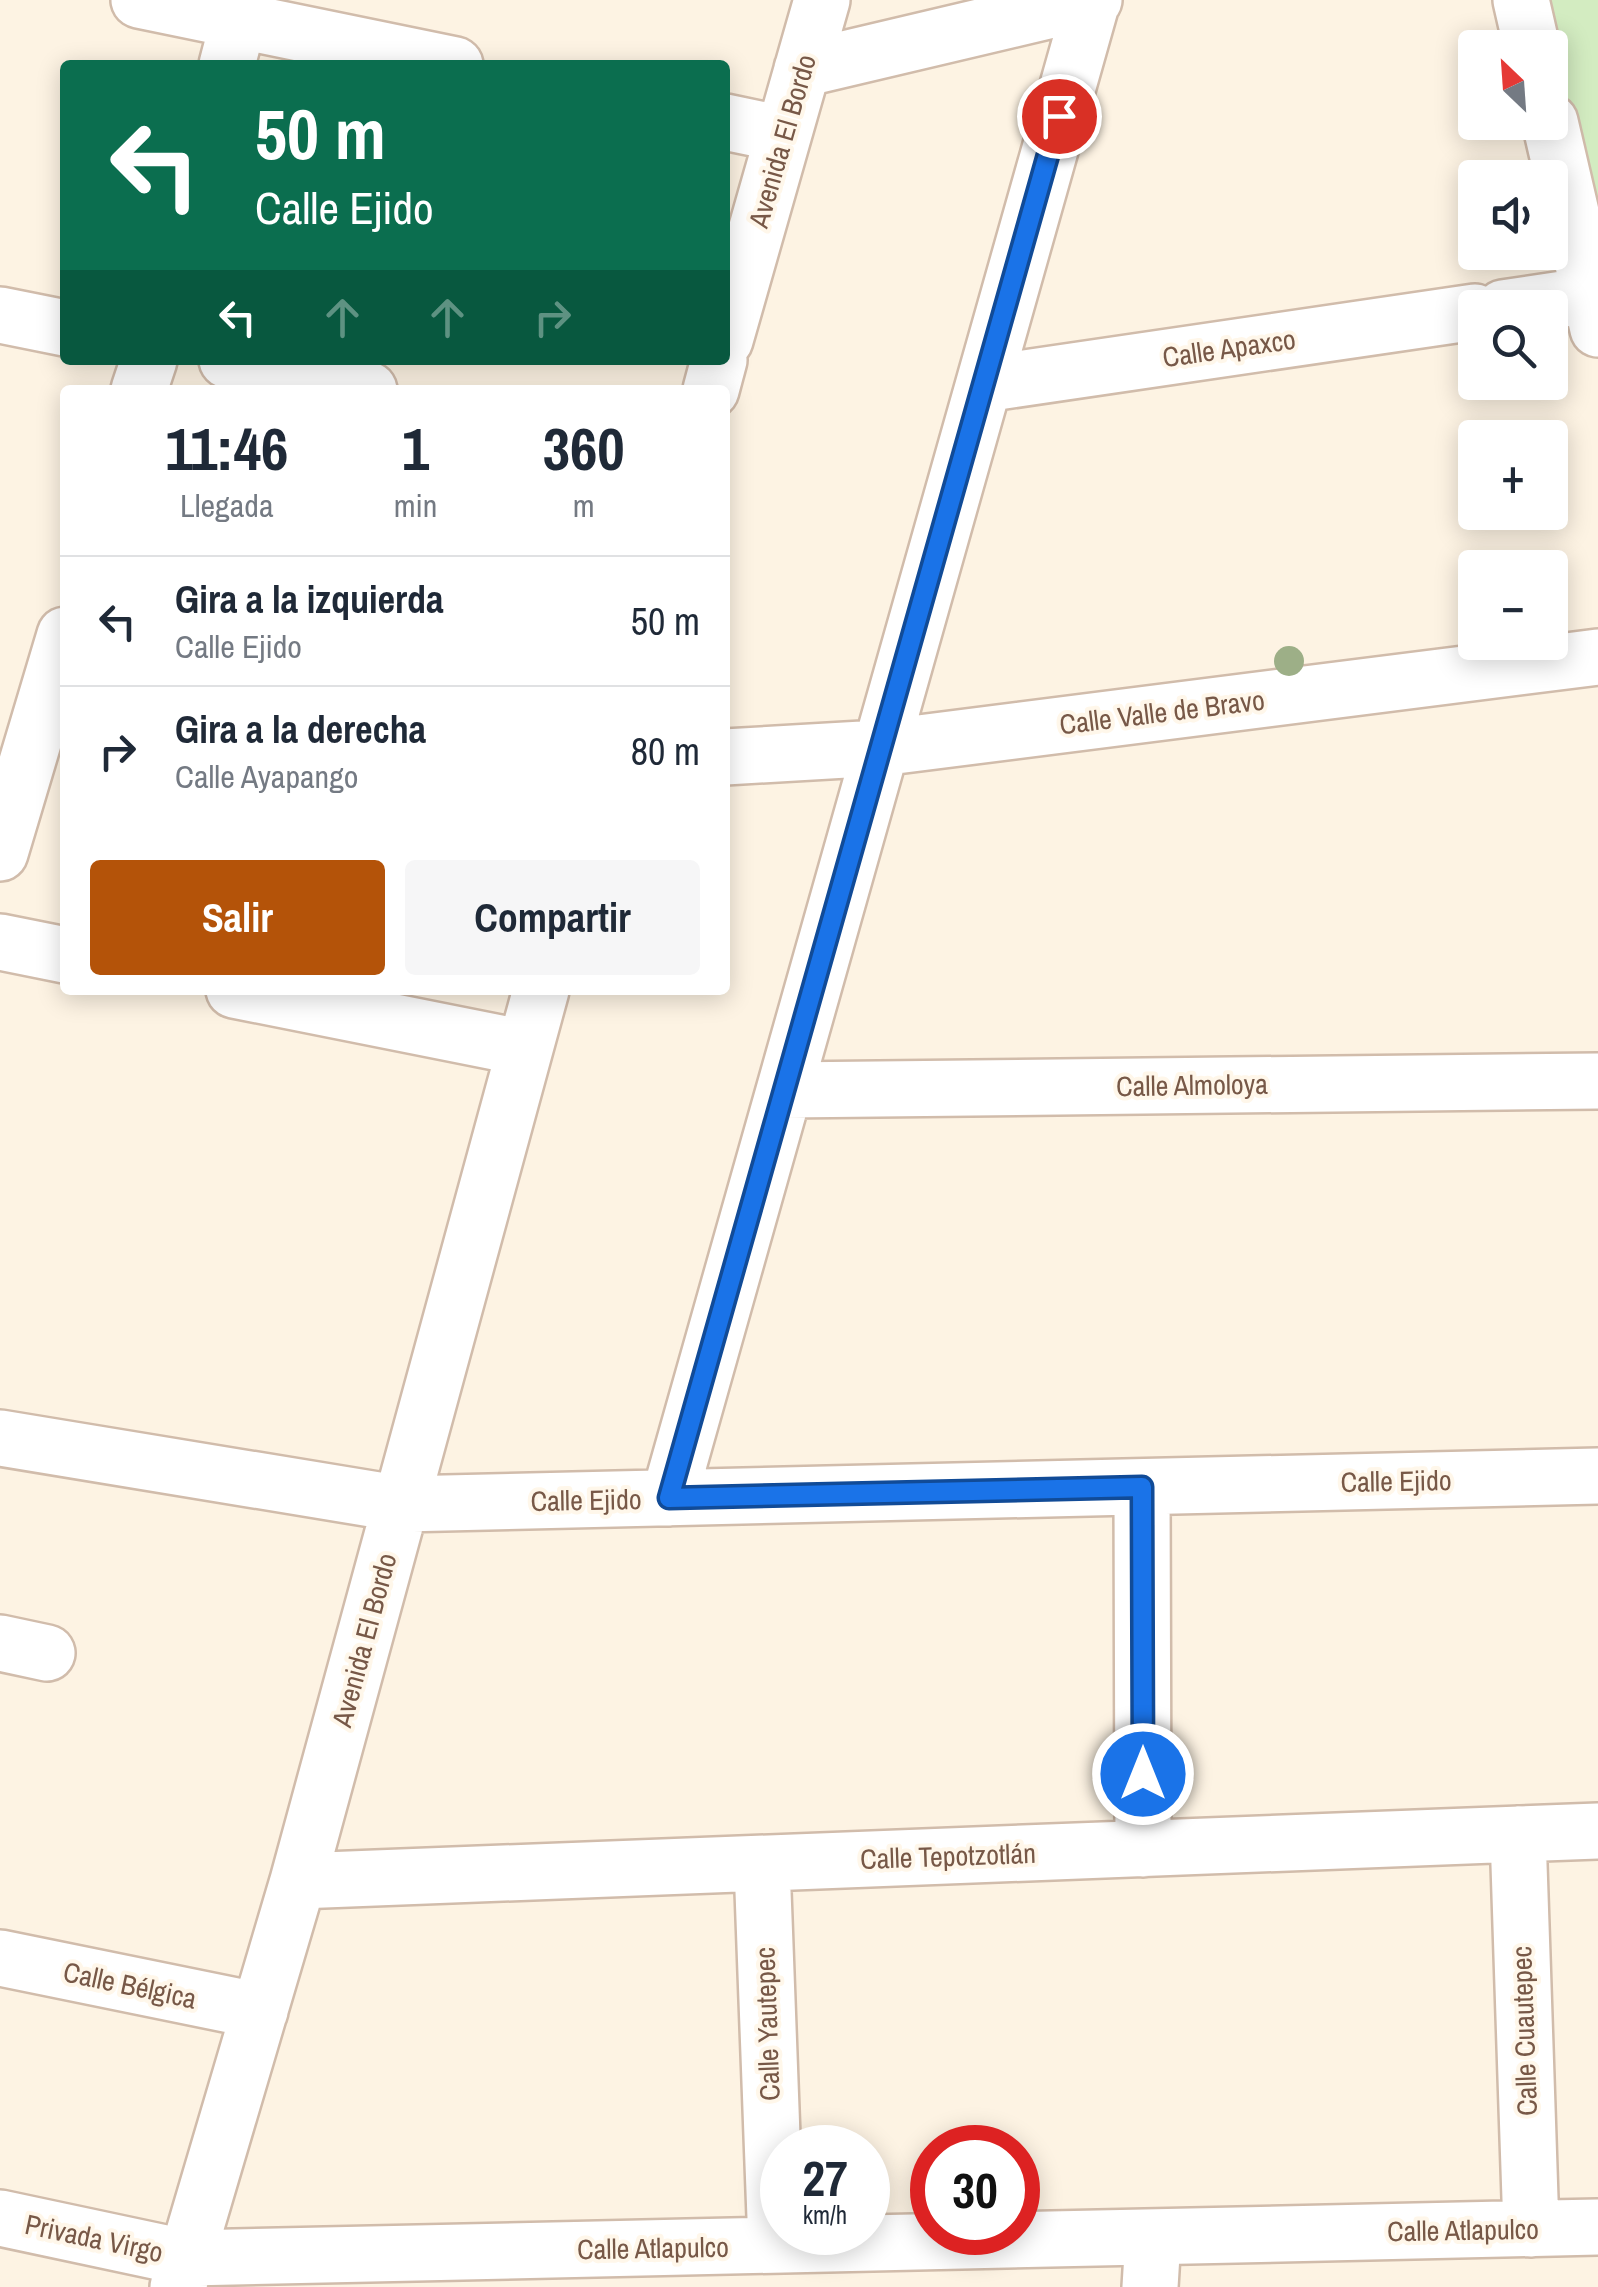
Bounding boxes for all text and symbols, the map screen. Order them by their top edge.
north arrow [1458,30,1568,140]
map controls [1458,30,1568,660]
street label: Avenida El Bordo [739,50,825,233]
pin [1017,74,1102,159]
text: 50 m [255,87,386,181]
icon: arrive [1032,89,1087,144]
icon: left [90,100,220,230]
button: sound [1458,160,1568,270]
text: Calle Ejido [255,177,433,238]
icon: left [210,290,265,345]
icon: ahead [315,290,370,345]
icon: ahead [420,290,475,345]
icon: right [525,290,580,345]
button: search [1458,290,1568,400]
street label: Calle Apaxco [1160,320,1298,376]
text: 11:46 [165,408,288,489]
text: 1 [402,408,429,489]
text: 360 [543,408,625,489]
button: + [1458,420,1568,530]
text: Llegada [180,484,274,527]
text: min [394,484,437,527]
text: m [573,484,595,527]
button: − [1458,550,1568,660]
text: Gira a la izquierda [175,574,443,625]
icon: left [90,594,145,649]
text: 50 m [631,596,700,647]
text: Calle Ejido [175,625,302,668]
street label: Calle Valle de Bravo [1057,681,1267,743]
text: Gira a la derecha [175,704,426,755]
icon: right [90,724,145,779]
text: 80 m [631,726,700,777]
text: Calle Ayapango [175,755,358,798]
button: Salir [90,860,385,975]
button: Compartir [405,860,700,975]
street label: Calle Almoloya [1116,1065,1268,1105]
street label: Calle Ejido [1340,1461,1452,1501]
street label: Calle Ejido [530,1480,642,1520]
street label: Avenida El Bordo [322,1549,405,1732]
position arrow [1091,1722,1195,1826]
street label: Calle Tepotzotlán [860,1834,1036,1878]
street label: Calle Cuautepec [1502,1946,1546,2116]
street label: Calle Yautepec [745,1947,789,2101]
street label: Calle Bélgica [60,1952,200,2018]
speed limit sign: 30 [910,2125,1040,2255]
text: 27 [802,2144,848,2212]
text: km/h [803,2198,847,2232]
street label: Privada Virgo [22,2205,166,2271]
street label: Calle Atlapulco [1387,2210,1539,2250]
street label: Calle Atlapulco [577,2228,729,2268]

